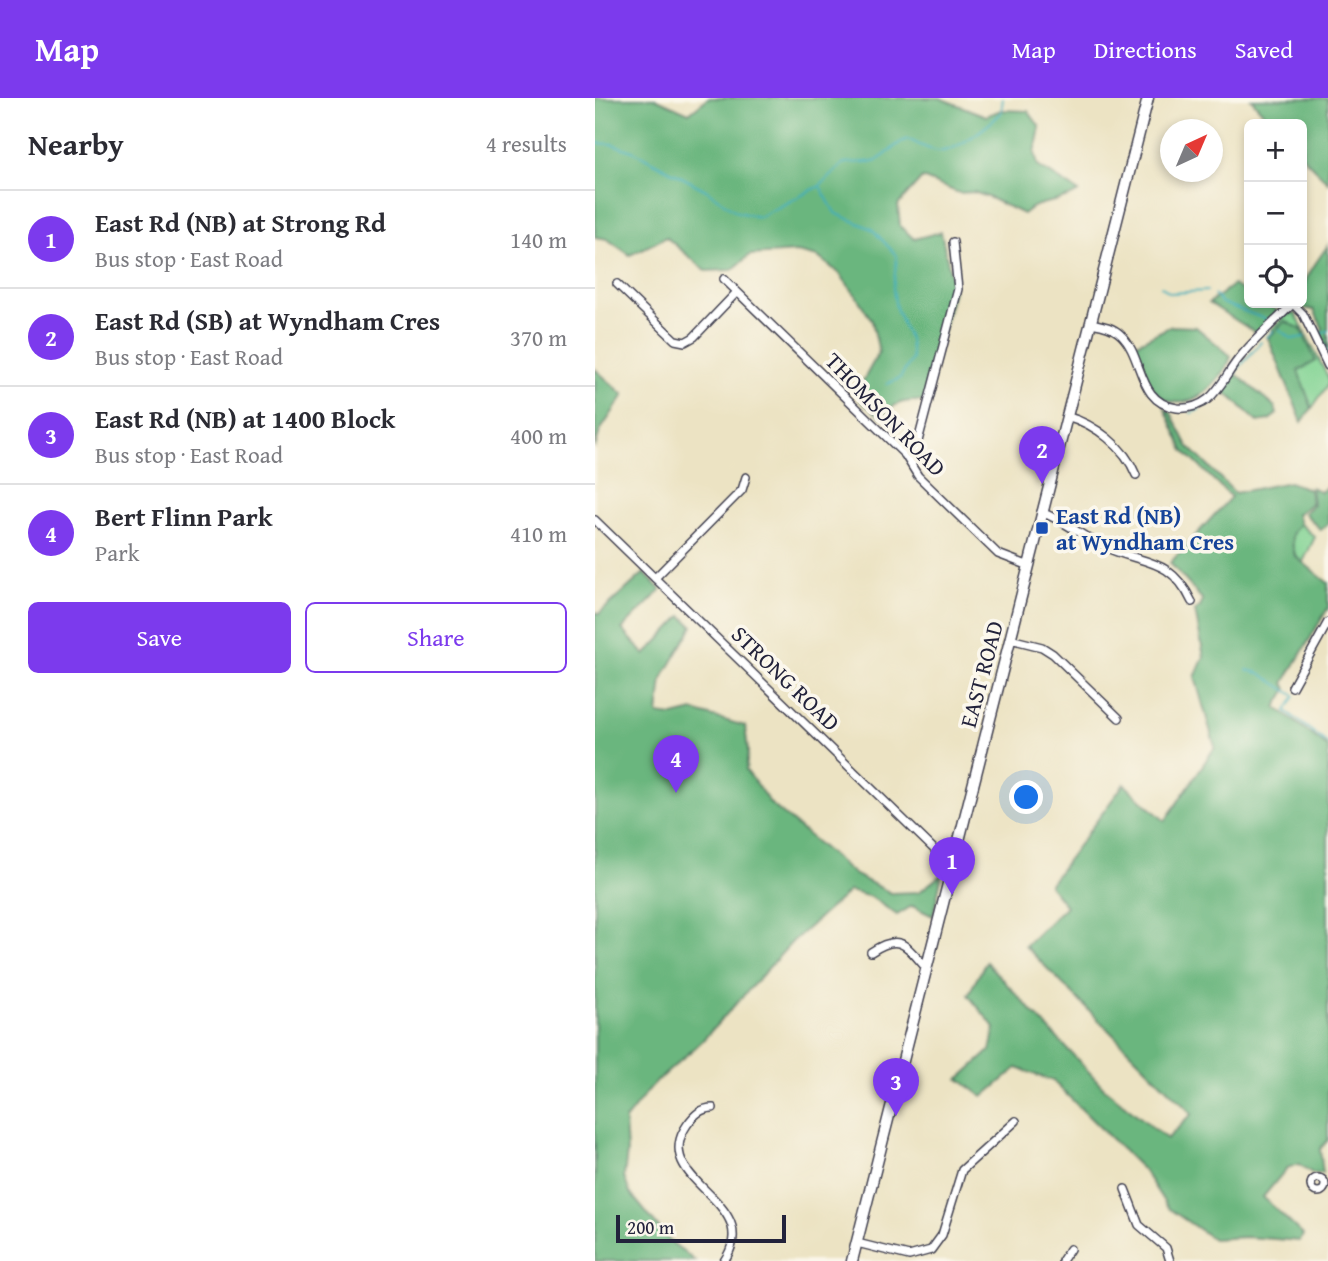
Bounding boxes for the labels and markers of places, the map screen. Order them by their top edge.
pin: 2 [1019,426,1065,484]
place label: East Rd (NB) at Wyndham Cres [1056,499,1234,558]
marker: East Rd (NB) at Wyndham Cres [1034,520,1050,536]
pin: 4 [653,735,699,793]
pin: 1 [929,837,975,895]
pin: 3 [873,1058,919,1116]

